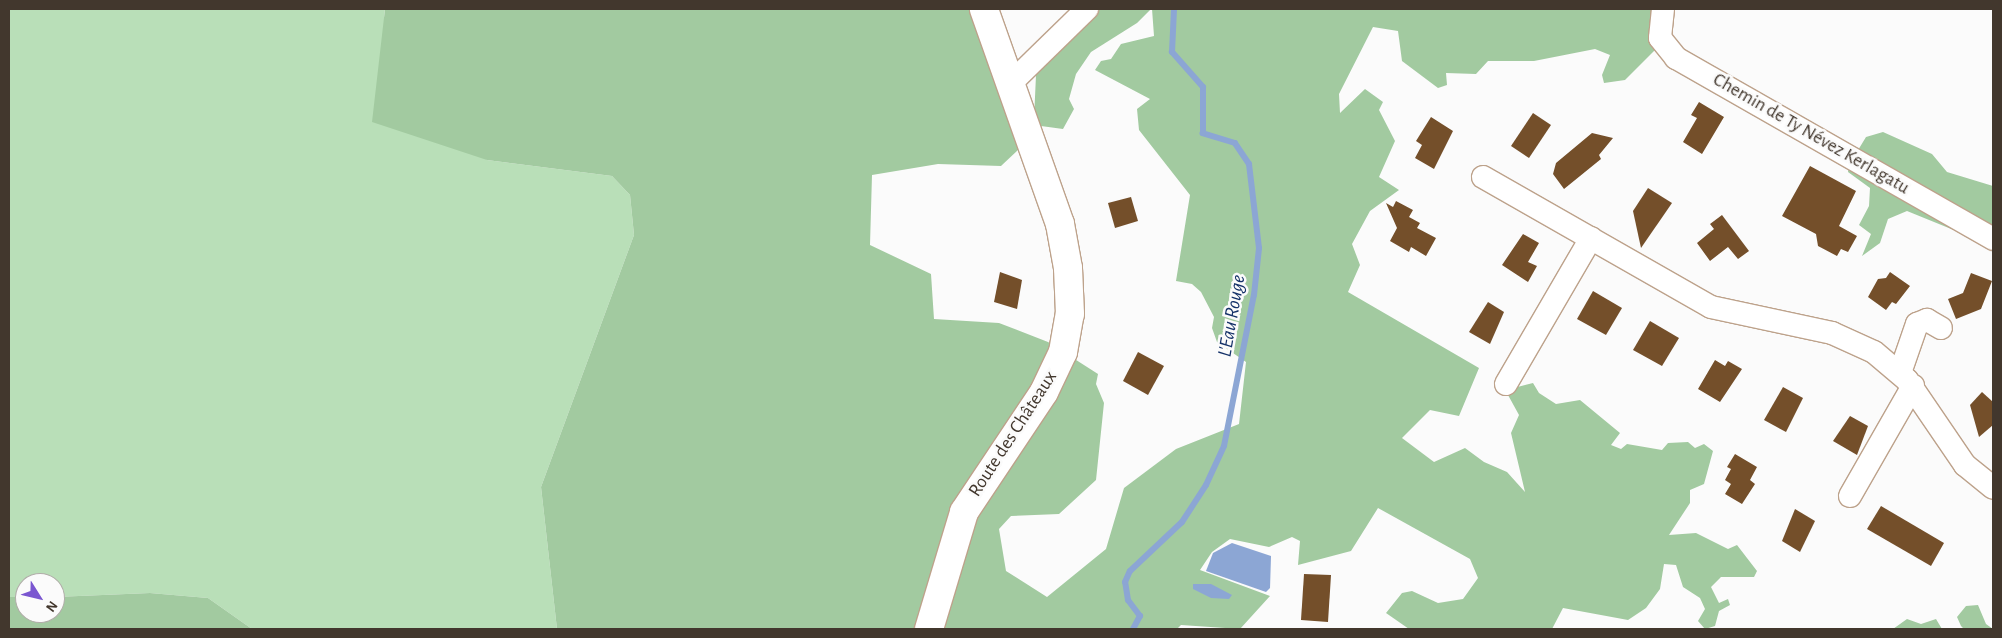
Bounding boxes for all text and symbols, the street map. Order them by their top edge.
street label: Chemin de Ty Névez Kerlagatu [1709,68,1913,200]
water label: L'Eau Rouge [1213,273,1251,359]
street label: Route des Châteaux [964,367,1062,501]
north arrow [15,573,65,623]
text: N [43,598,60,614]

